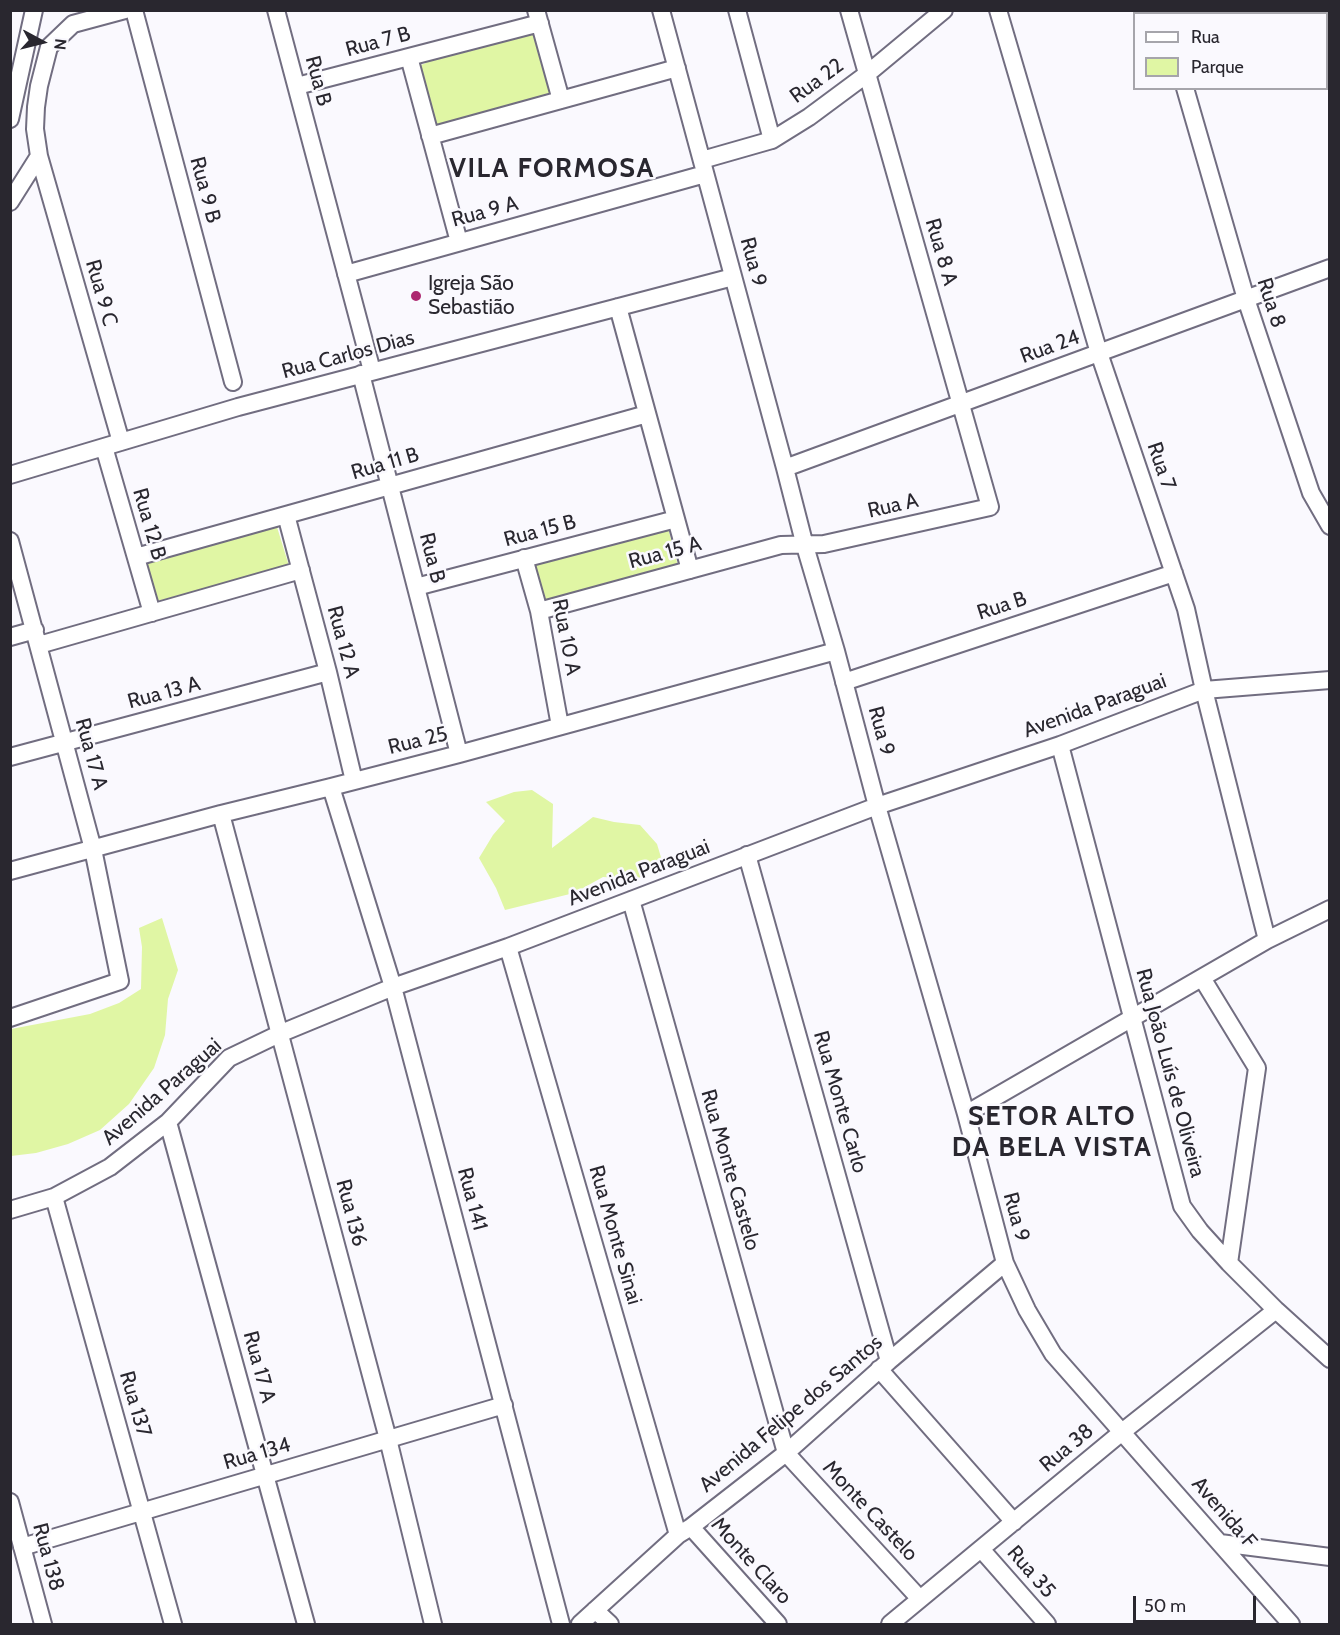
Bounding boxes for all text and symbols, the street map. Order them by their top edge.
north arrow [12,12,72,72]
legend [1133,12,1328,90]
street label: Rua 7 B [343,21,413,63]
text: Rua [1191,26,1220,48]
text: N [50,37,70,51]
street label: Rua B [299,53,337,109]
street label: Rua 22 [785,53,849,109]
text: Parque [1191,56,1244,78]
district label: VILA FORMOSA [449,153,655,185]
street label: Rua 9 B [184,154,226,226]
street label: Rua 9 A [449,191,521,233]
street label: Rua 8 A [919,216,963,288]
street label: Rua 9 [734,235,772,289]
street label: Rua 9 C [80,257,122,329]
place label: Igreja São Sebastião [428,271,515,321]
street label: Rua 8 [1251,275,1291,331]
marker: Igreja São Sebastião [409,289,423,303]
street label: Rua Carlos Dias [279,325,417,385]
street label: Rua 24 [1017,325,1083,369]
street label: Rua 7 [1141,439,1181,493]
street label: Rua 11 B [348,442,422,486]
street label: Rua 12 B [127,485,171,563]
street label: Rua A [865,488,921,524]
street label: Rua 15 B [501,509,579,553]
street label: Rua B [414,530,450,586]
street label: Rua 15 A [626,531,704,575]
street label: Rua B [974,586,1030,626]
street label: Rua 10 A [546,597,586,677]
street label: Rua 12 A [321,603,365,681]
street label: Avenida Paraguai [1020,668,1170,744]
street label: Rua 13 A [125,671,203,715]
street label: Rua 9 [862,704,900,758]
street label: Rua 17 A [69,715,113,793]
street label: Rua 25 [386,721,450,761]
street label: Avenida Paraguai [564,834,714,912]
street label: Rua João Luís de Oliveira [1130,966,1210,1180]
street label: Rua Monte Carlo [808,1028,872,1176]
street label: Avenida Paraguai [97,1033,227,1151]
street label: Rua Monte Castelo [695,1087,765,1253]
district label: SETOR ALTO DA BELA VISTA [952,1101,1152,1164]
street label: Rua Monte Sinai [583,1163,647,1307]
street label: Rua 141 [452,1165,492,1233]
street label: Rua 136 [330,1177,372,1249]
street label: Rua 9 [997,1190,1035,1244]
street label: Rua 17 A [237,1328,281,1406]
street label: Avenida Felipe dos Santos [694,1330,888,1498]
street label: Rua 137 [114,1368,156,1440]
street label: Rua 38 [1035,1418,1099,1478]
street label: Rua 134 [221,1432,293,1476]
street label: Monte Castelo [817,1456,923,1566]
street label: Avenida F [1186,1472,1262,1554]
street label: Monte Claro [705,1512,797,1610]
street label: Rua 138 [27,1520,69,1594]
street label: Rua 35 [1001,1541,1061,1603]
scale bar [1136,1584,1259,1622]
text: 50 m [1144,1595,1186,1617]

